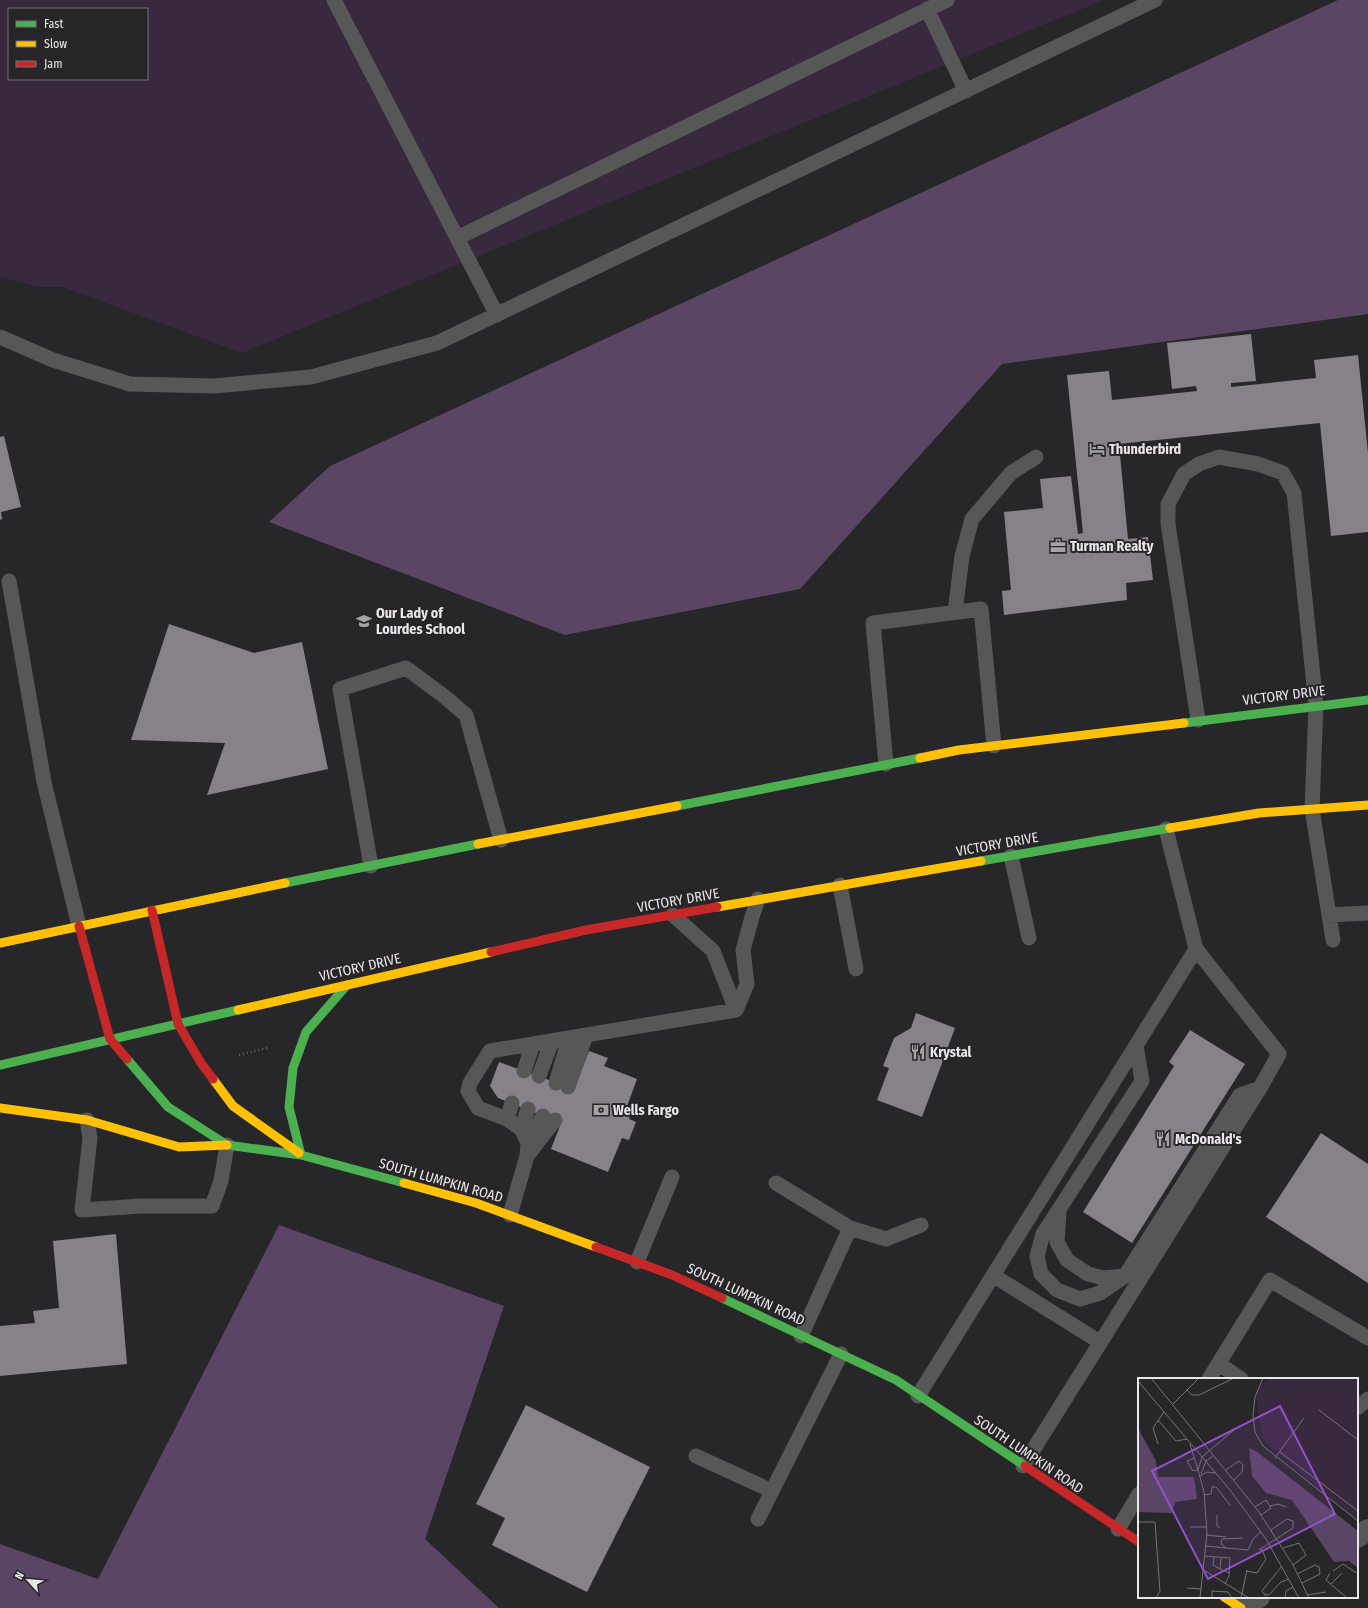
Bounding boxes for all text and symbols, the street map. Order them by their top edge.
legend [8,8,148,80]
text: Fast [44,17,63,31]
text: Slow [44,37,67,51]
text: Jam [44,57,62,71]
hotel icon: Thunderbird [1088,440,1106,458]
place label: Thunderbird [1109,441,1181,458]
office icon: Turman Realty [1049,537,1067,555]
place label: Turman Realty [1070,538,1154,555]
place label: Our Lady of Lourdes School [376,605,465,638]
school or university icon: Our Lady of Lourdes School [355,612,373,630]
street label: VICTORY DRIVE [1242,682,1327,709]
street label: VICTORY DRIVE [955,829,1040,860]
street label: VICTORY DRIVE [636,885,721,916]
street label: VICTORY DRIVE [318,950,403,985]
restaurant icon: Krystal [909,1043,927,1061]
place label: Krystal [930,1044,972,1061]
bank icon: Wells Fargo [592,1101,610,1119]
place label: Wells Fargo [613,1102,679,1119]
restaurant icon: McDonald's [1154,1130,1172,1148]
place label: McDonald's [1175,1131,1242,1148]
street label: SOUTH LUMPKIN ROAD [377,1155,505,1206]
street label: SOUTH LUMPKIN ROAD [684,1260,807,1329]
inset map [1138,1378,1358,1598]
street label: SOUTH LUMPKIN ROAD [971,1412,1087,1497]
north arrow [8,1560,48,1600]
text: N [12,1570,27,1582]

